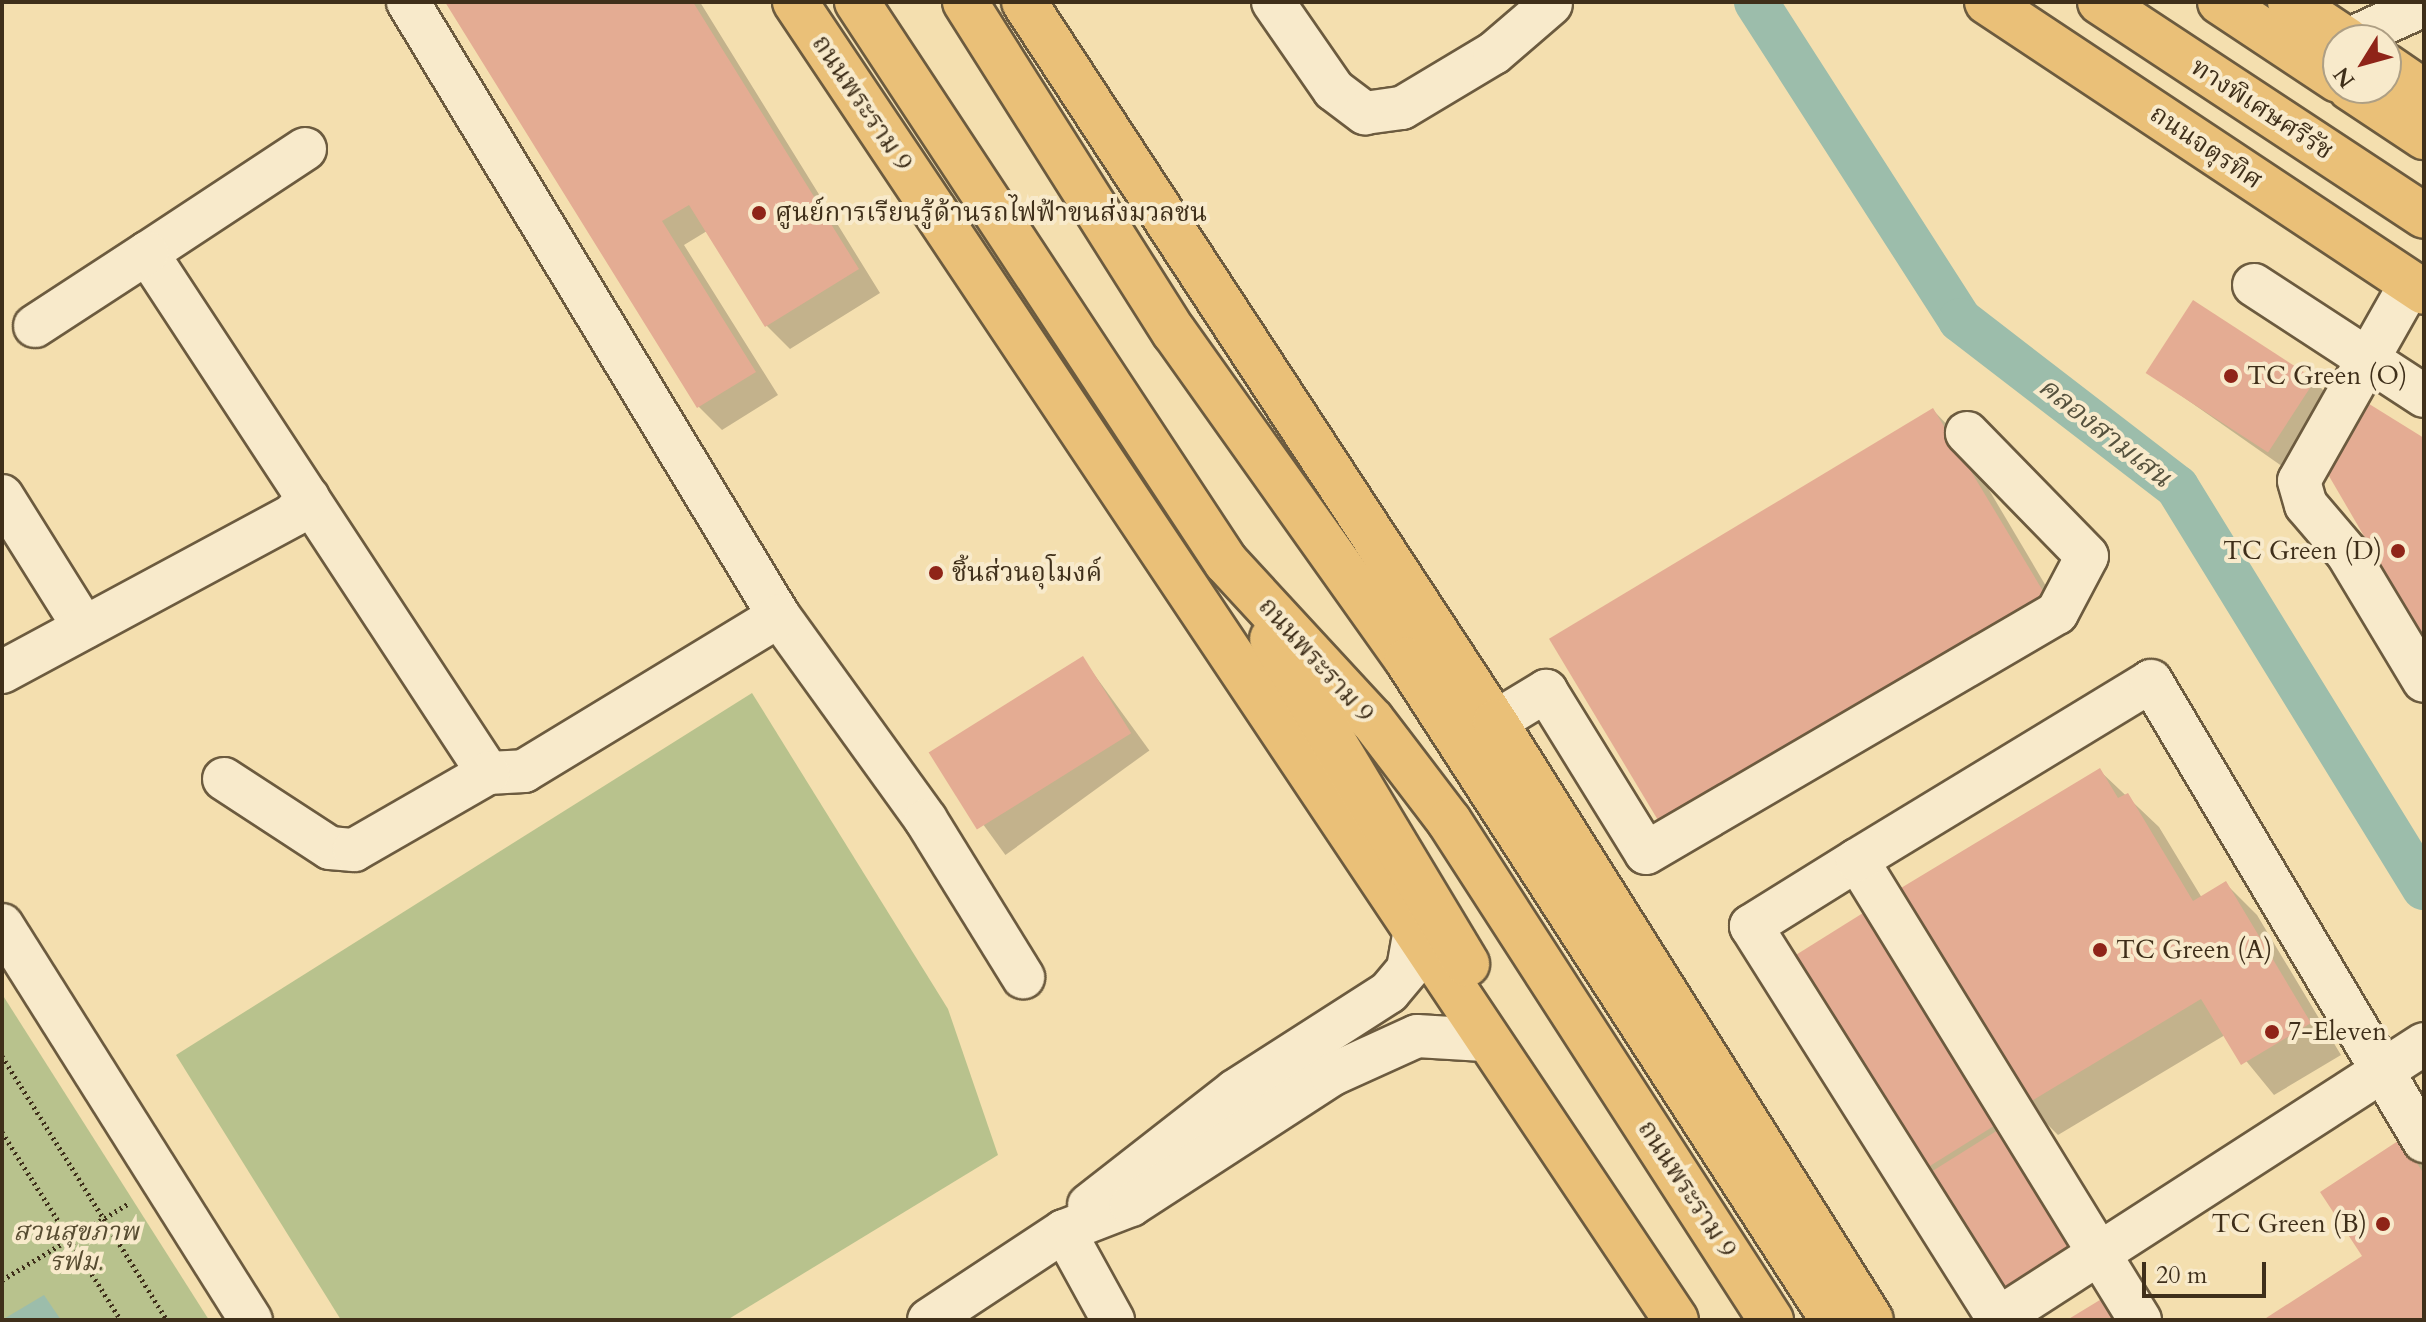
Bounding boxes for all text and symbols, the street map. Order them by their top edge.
north arrow [2322,24,2402,104]
street label: ถนนพระราม 9 [805,29,919,177]
street label: ทางพิเศษศรีรัช [2185,52,2339,166]
text: N [2327,61,2362,94]
street label: ถนนจตุรทิศ [2144,98,2268,196]
place label: ศูนย์การเรียนรู้ด้านรถไฟฟ้าขนส่งมวลชน [775,197,1207,229]
marker: ศูนย์การเรียนรู้ด้านรถไฟฟ้าขนส่งมวลชน [750,204,768,222]
place label: TC Green (O) [2247,360,2407,392]
marker: TC Green (O) [2222,367,2240,385]
water label: คลองสามเสน [2032,370,2178,494]
place label: TC Green (D) [2223,535,2382,567]
marker: TC Green (D) [2389,542,2407,560]
place label: ชิ้นส่วนอุโมงค์ [952,557,1102,589]
marker: ชิ้นส่วนอุโมงค์ [927,564,945,582]
street label: ถนนพระราม 9 [1252,591,1380,729]
place label: TC Green (A) [2116,934,2272,966]
marker: TC Green (A) [2091,941,2109,959]
place label: 7-Eleven [2288,1016,2387,1048]
marker: 7-Eleven [2263,1023,2281,1041]
street label: ถนนพระราม 9 [1631,1115,1743,1263]
place label: TC Green (B) [2211,1208,2367,1240]
marker: TC Green (B) [2374,1215,2392,1233]
park label: สวนสุขภาพ รฟม. [13,1216,139,1278]
scale bar [2146,1246,2270,1296]
text: 20 m [2156,1259,2207,1292]

